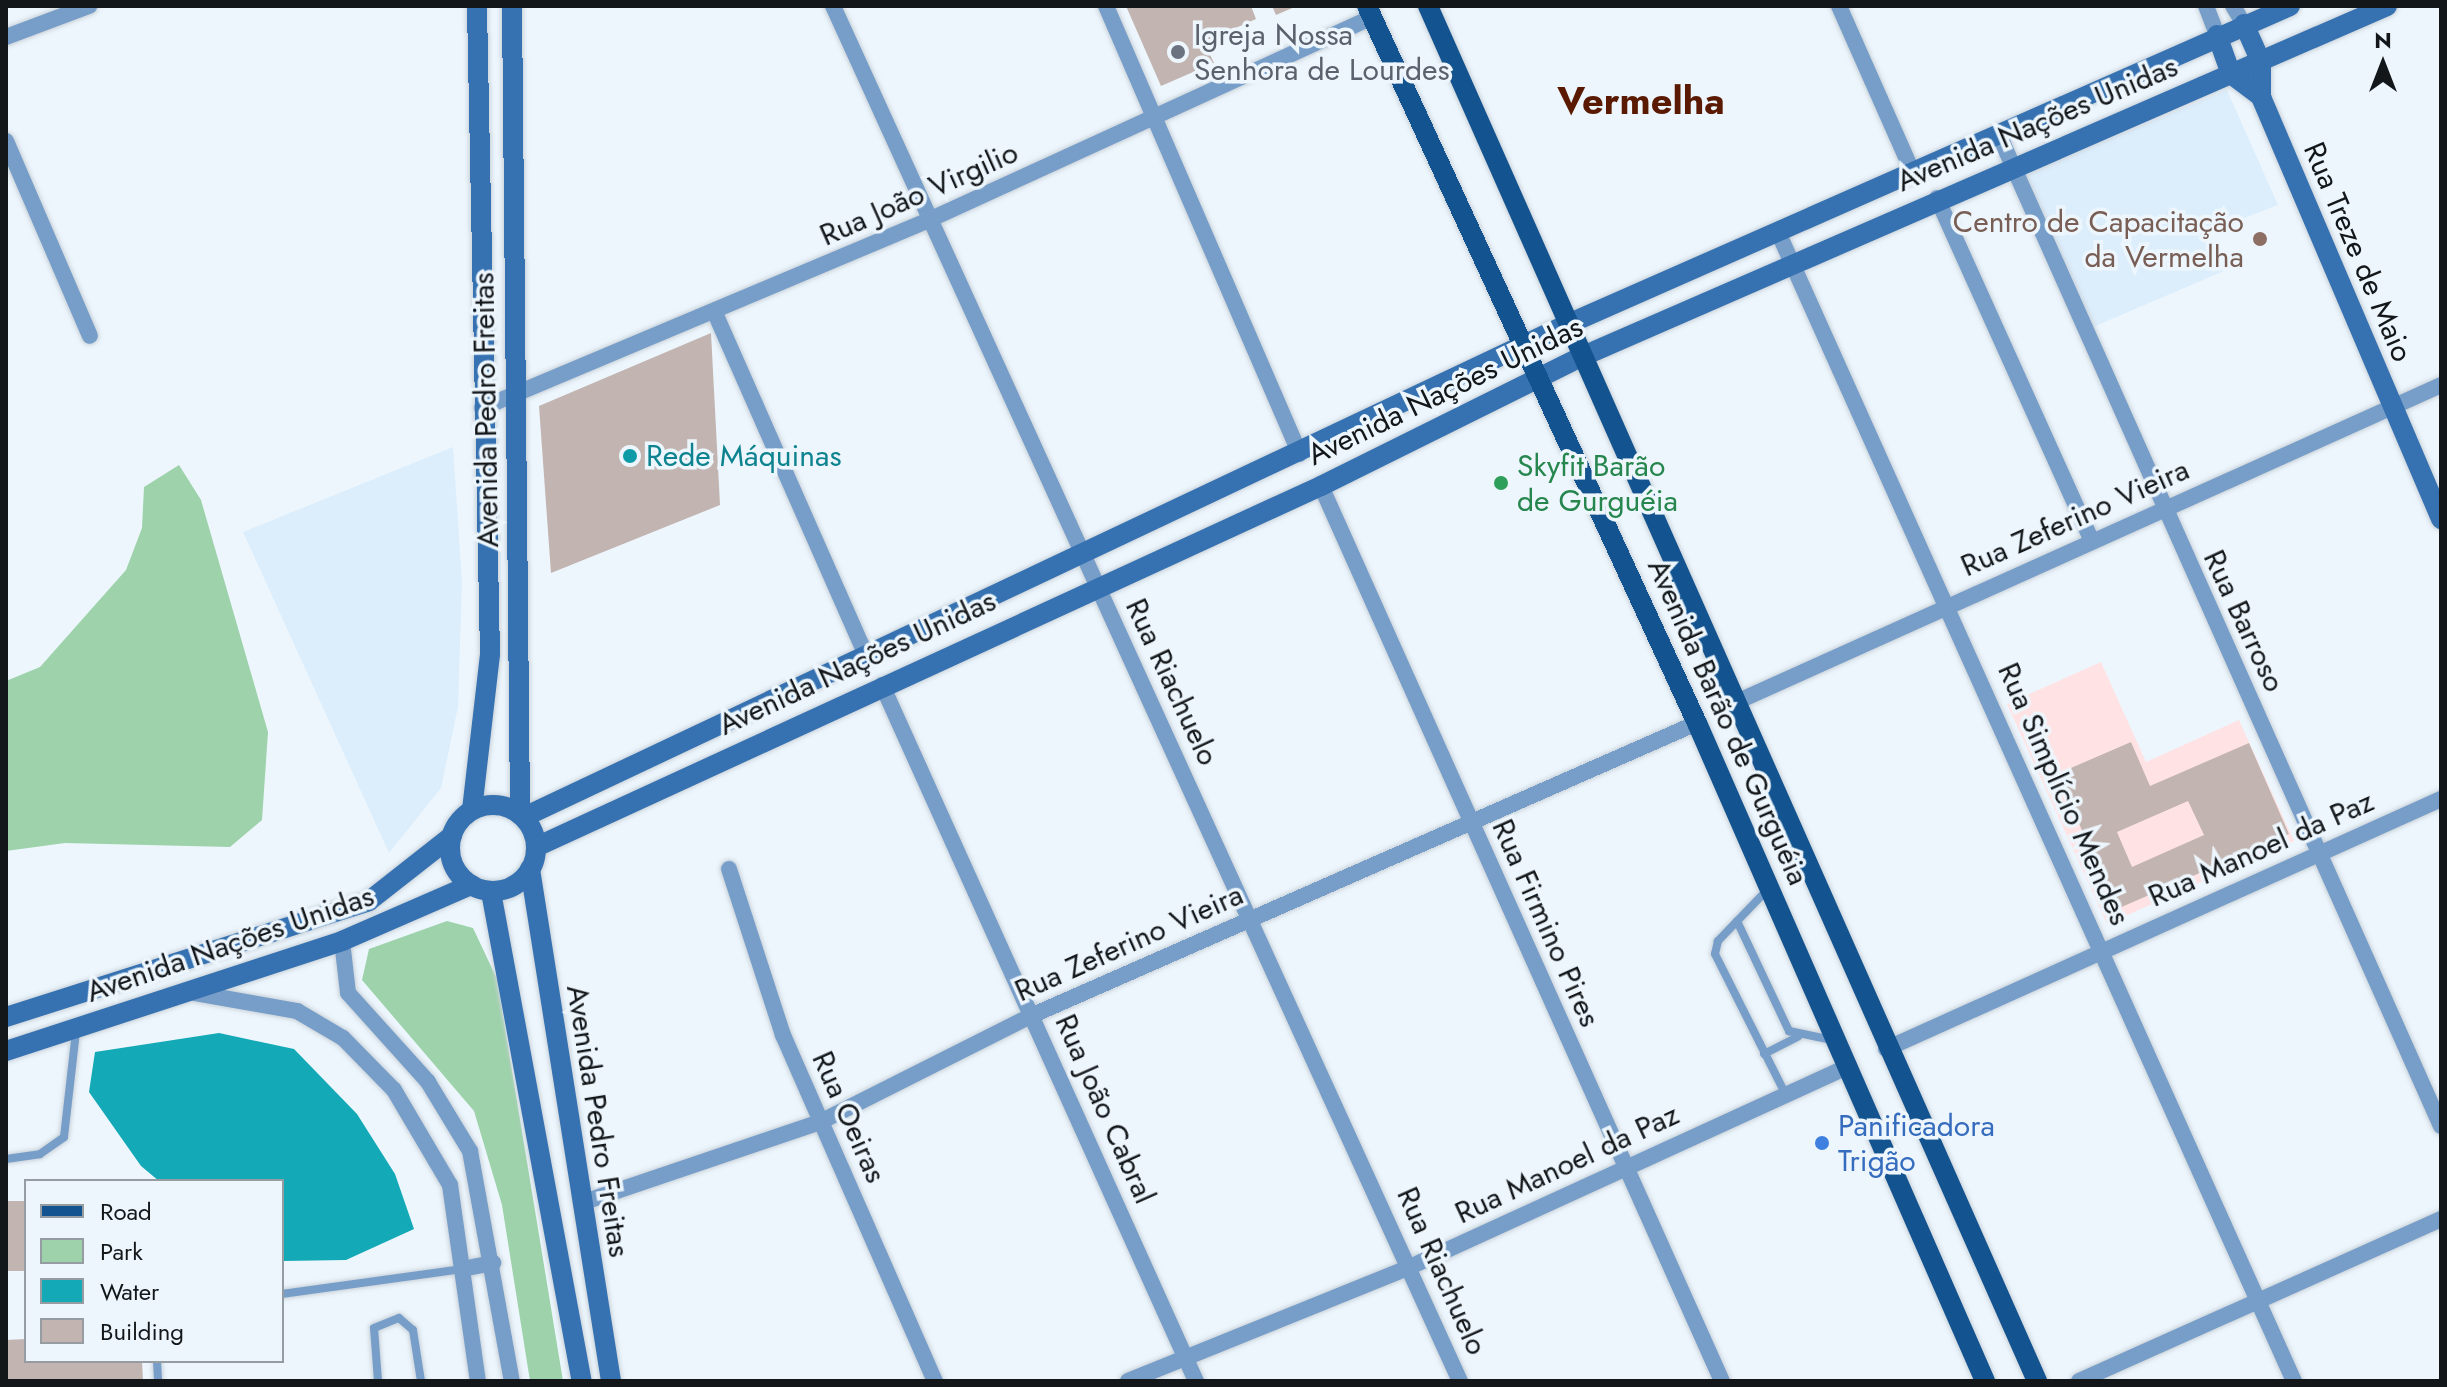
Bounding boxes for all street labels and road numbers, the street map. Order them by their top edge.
street label: Avenida Nações Unidas [1891,49,2183,199]
street label: Rua João Virgilio [814,134,1024,254]
street label: Rua Treze de Maio [2296,137,2420,367]
street label: Avenida Pedro Freitas [466,272,506,548]
street label: Avenida Nações Unidas [1302,309,1588,473]
street label: Rua Zeferino Vieira [1955,452,2195,584]
street label: Rua Barroso [2196,544,2292,698]
street label: Avenida Barão de Gurguéia [1640,553,1816,891]
street label: Avenida Nações Unidas [713,583,1001,743]
street label: Rua Riachuelo [1118,593,1226,771]
street label: Rua Simplício Mendes [1990,657,2138,931]
street label: Rua Manoel da Paz [2143,783,2379,915]
street label: Rua Firmino Pires [1484,814,1608,1032]
street label: Rua Zeferino Vieira [1009,877,1249,1009]
street label: Avenida Nações Unidas [82,878,378,1010]
street label: Avenida Pedro Freitas [559,982,637,1260]
street label: Rua João Cabral [1047,1009,1163,1209]
street label: Rua Oeiras [804,1046,894,1188]
street label: Rua Manoel da Paz [1450,1096,1684,1232]
street label: Rua Riachuelo [1389,1182,1495,1360]

